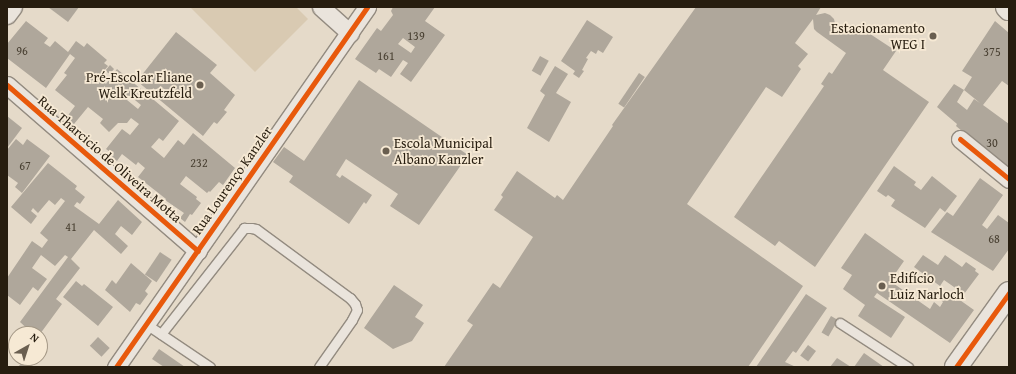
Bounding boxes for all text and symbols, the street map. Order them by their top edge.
place label: Estacionamento WEG I [831,20,925,52]
house number: 139 [407,29,425,43]
marker: Estacionamento WEG I [928,31,938,41]
house number: 96 [16,44,28,58]
house number: 375 [983,45,1001,59]
house number: 161 [377,49,395,63]
place label: Pré-Escolar Eliane Welk Kreutzfeld [86,69,192,102]
marker: Pré-Escolar Eliane Welk Kreutzfeld [195,80,205,90]
street label: Rua Tharcicio de Oliveira Motta [35,92,185,226]
street label: Rua Lourenço Kanzler [188,123,276,237]
place label: Escola Municipal Albano Kanzler [394,135,493,168]
house number: 30 [986,136,998,150]
marker: Escola Municipal Albano Kanzler [381,146,391,156]
house number: 232 [190,156,208,170]
house number: 67 [19,159,31,173]
house number: 41 [65,220,77,234]
house number: 68 [988,232,1000,246]
place label: Edifício Luiz Narloch [890,270,964,302]
marker: Edifício Luiz Narloch [877,281,887,291]
north arrow [8,326,48,366]
text: N [27,329,43,346]

